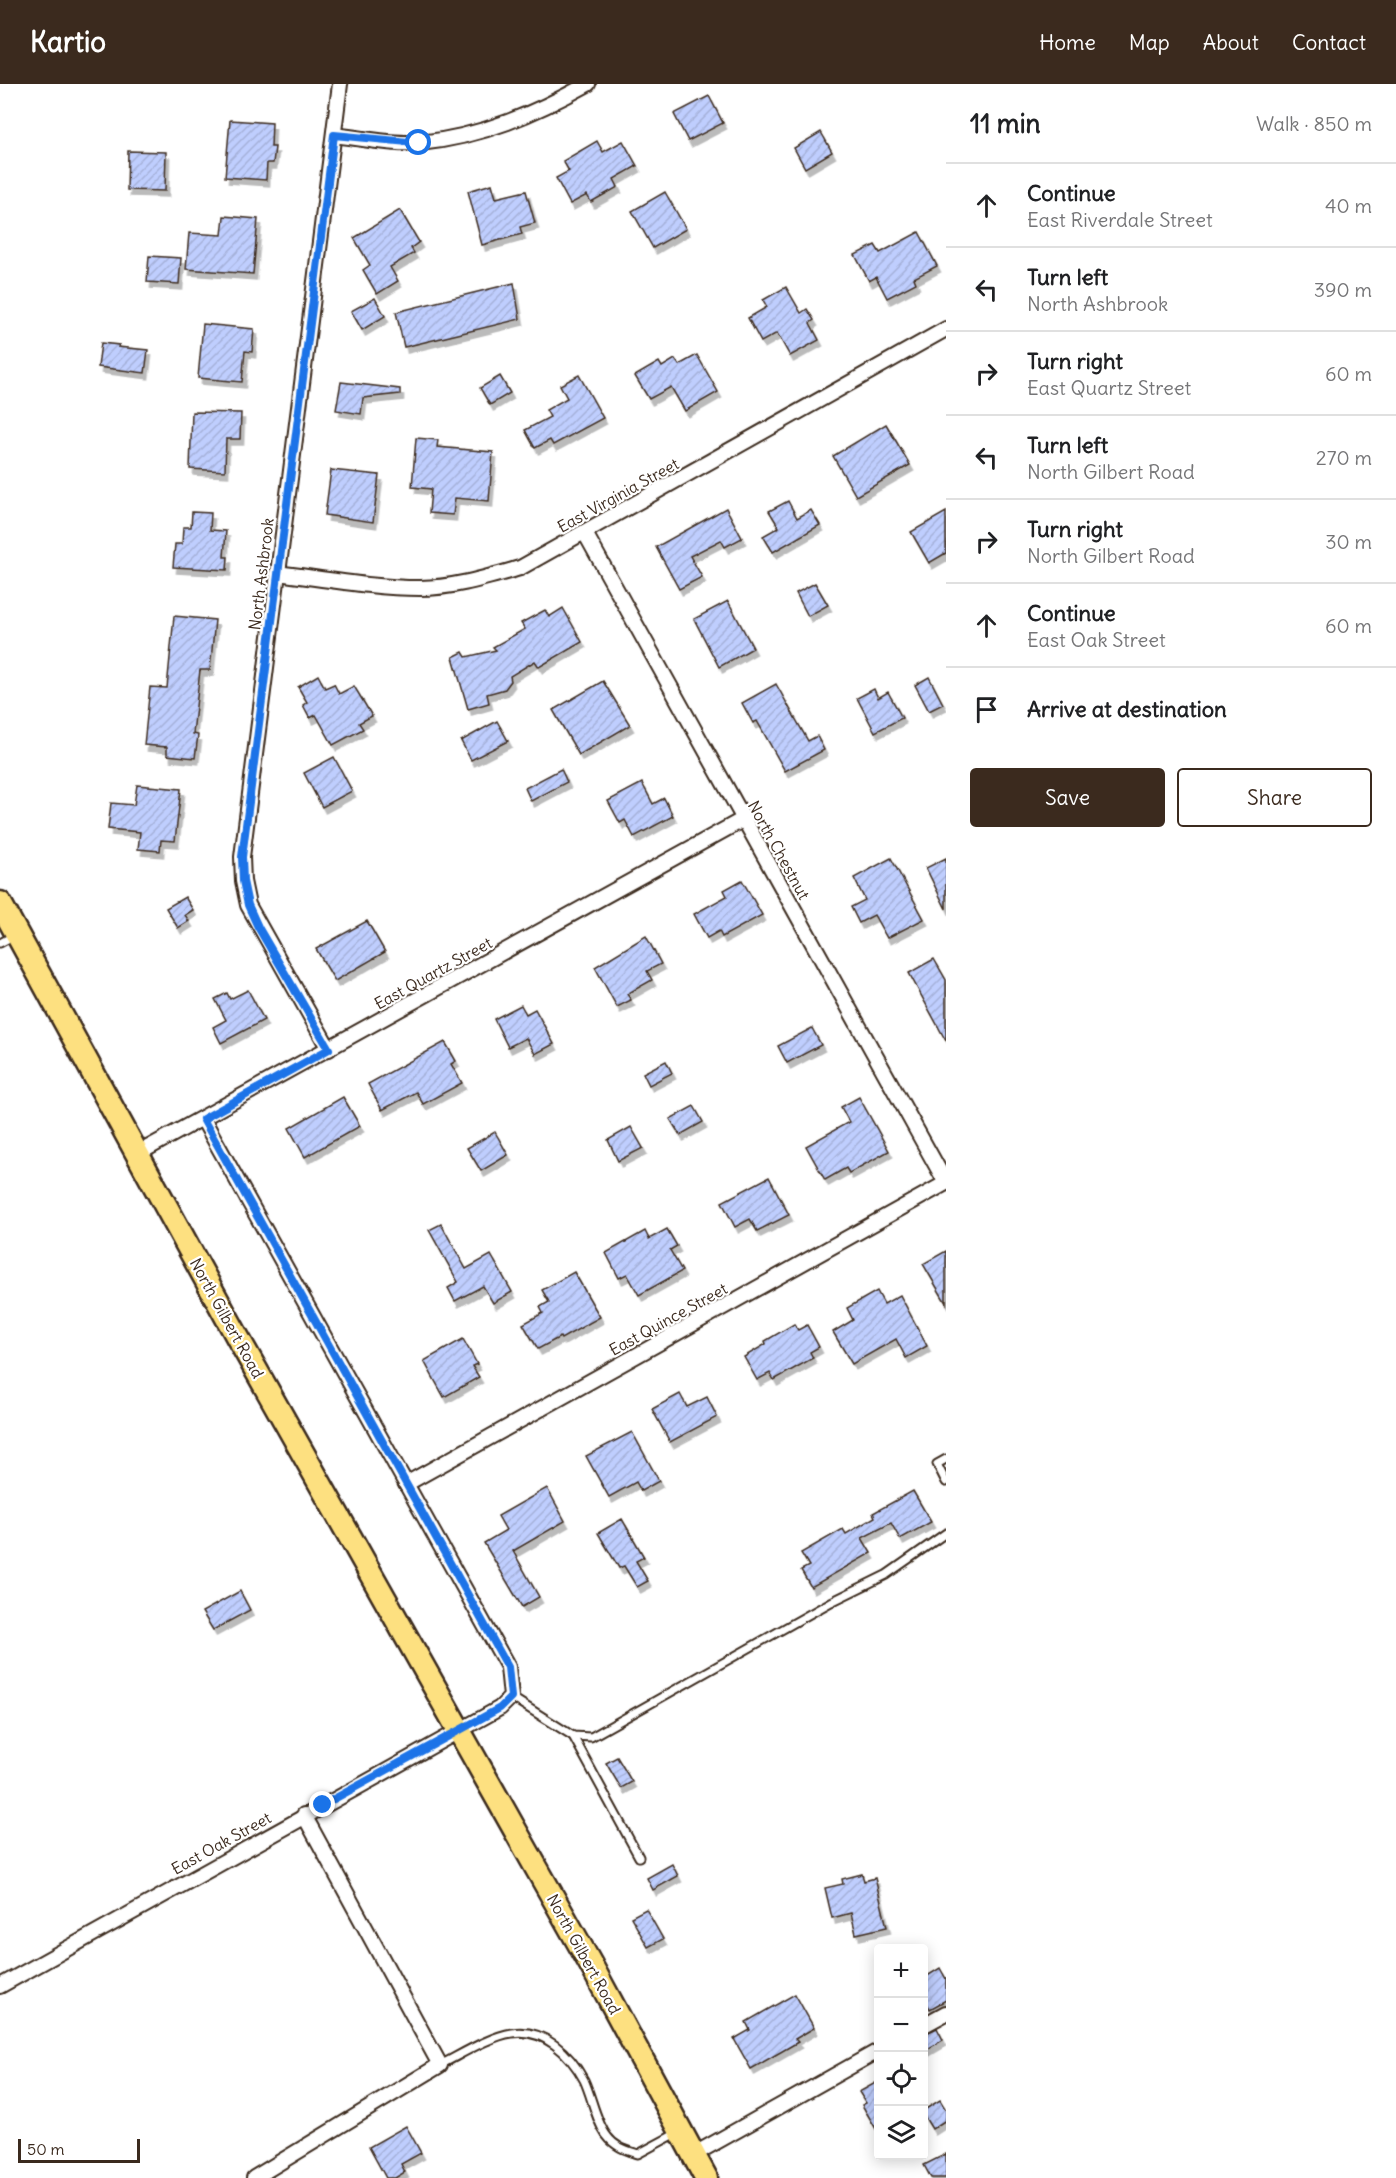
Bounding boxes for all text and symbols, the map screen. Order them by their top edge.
text: Kartio [30,24,106,60]
text: Home [1039,29,1096,56]
text: Map [1129,29,1170,56]
text: About [1203,29,1259,56]
text: Contact [1292,29,1366,56]
text: 11 min [970,107,1041,140]
text: Walk · 850 m [1256,111,1372,136]
route start [405,129,431,155]
text: Continue [1027,179,1116,207]
icon: ahead [970,189,1003,222]
text: 40 m [1325,193,1372,218]
text: East Riverdale Street [1027,207,1213,232]
text: Turn left [1027,263,1108,291]
icon: left [970,273,1003,306]
text: 390 m [1314,277,1372,302]
text: North Ashbrook [1027,291,1168,316]
text: Turn right [1027,347,1123,375]
icon: right [970,357,1003,390]
text: 60 m [1325,361,1372,386]
text: East Quartz Street [1027,375,1191,400]
text: Turn left [1027,431,1108,459]
icon: left [970,441,1003,474]
text: 270 m [1316,445,1372,470]
street label: East Virginia Street [554,453,683,537]
text: North Gilbert Road [1027,459,1195,484]
text: Turn right [1027,515,1123,543]
street label: North Ashbrook [244,517,278,631]
icon: right [970,525,1003,558]
text: 30 m [1325,529,1372,554]
text: North Gilbert Road [1027,543,1195,568]
text: Continue [1027,599,1116,627]
icon: ahead [970,609,1003,642]
text: 60 m [1325,613,1372,638]
text: East Oak Street [1027,627,1166,652]
icon: arrive [970,693,1003,726]
text: Arrive at destination [1027,695,1227,723]
button: Save [970,768,1165,827]
button: Share [1177,768,1372,827]
street label: North Chestnut [744,797,815,903]
street label: East Quartz Street [371,932,496,1014]
street label: North Gilbert Road [186,1254,268,1382]
street label: East Quince Street [605,1278,731,1360]
route end [309,1791,335,1817]
street label: East Oak Street [168,1807,275,1879]
street label: North Gilbert Road [543,1890,625,2018]
map controls [874,1944,928,2160]
button: + [874,1944,928,1998]
button: − [874,1998,928,2052]
button: locate [874,2052,928,2106]
button: layers [874,2106,928,2160]
scale bar [18,2136,140,2164]
text: 50 m [27,2139,65,2159]

